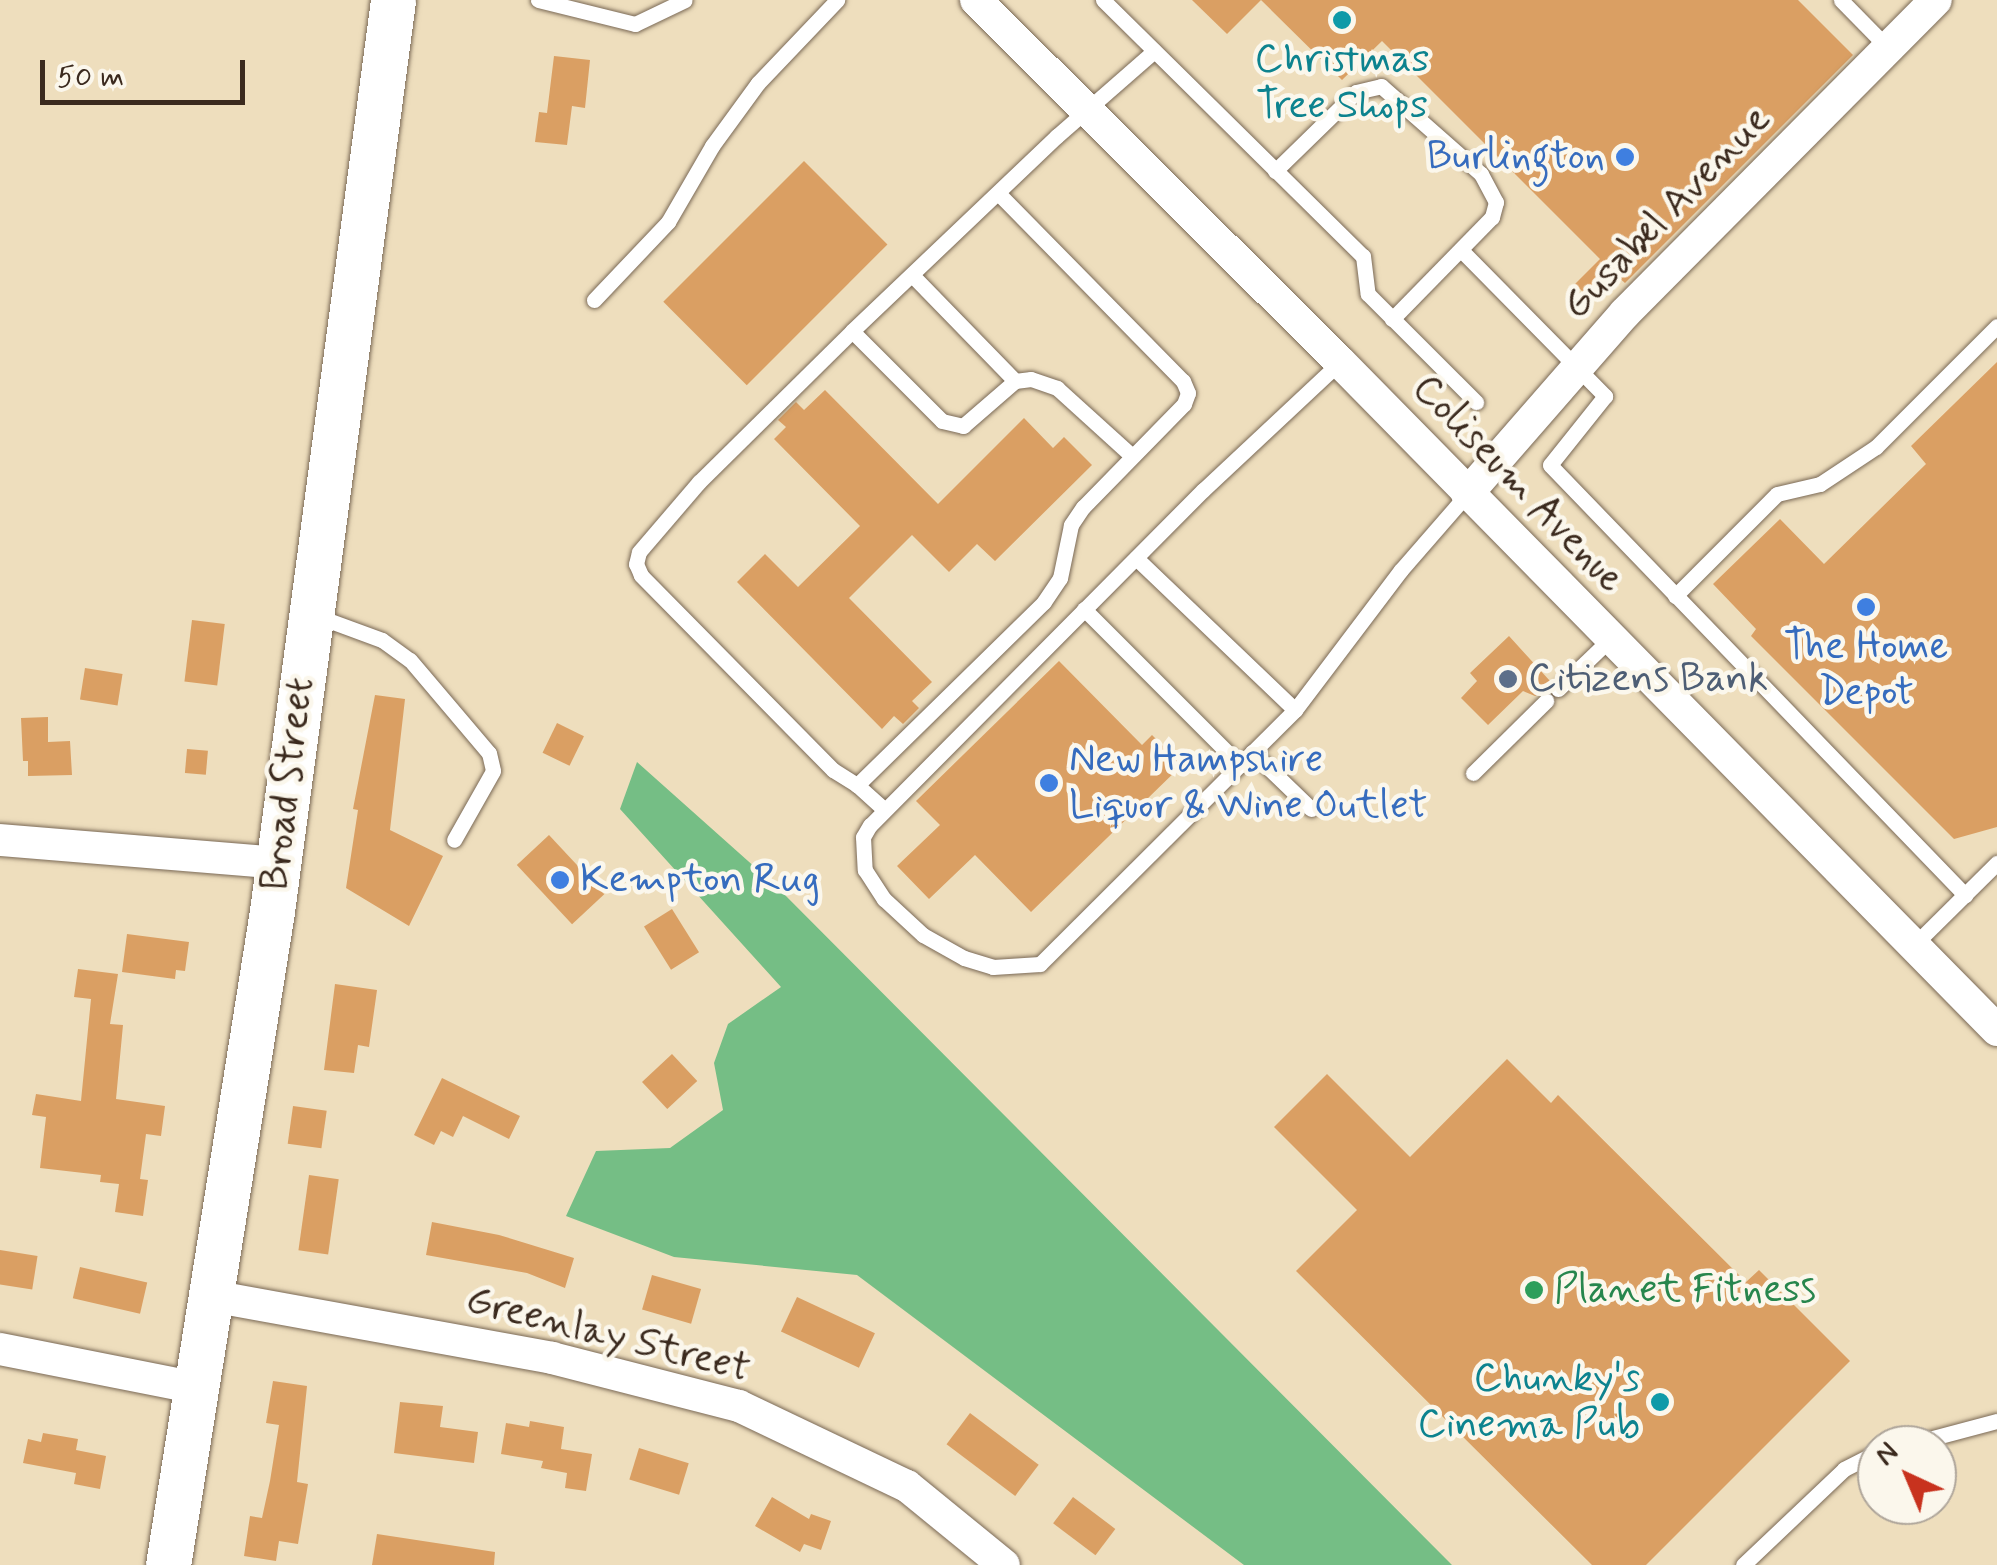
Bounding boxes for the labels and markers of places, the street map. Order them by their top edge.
marker: Christmas Tree Shops [1331,9,1353,31]
place label: Christmas Tree Shops [1255,36,1429,130]
place label: Burlington [1427,133,1605,181]
marker: Burlington [1614,146,1636,168]
marker: The Home Depot [1855,596,1877,618]
place label: The Home Depot [1781,623,1951,717]
place label: Citizens Bank [1528,655,1768,703]
marker: Citizens Bank [1497,668,1519,690]
place label: New Hampshire Liquor & Wine Outlet [1069,736,1421,830]
marker: New Hampshire Liquor & Wine Outlet [1038,772,1060,794]
place label: Kempton Rug [580,856,813,904]
marker: Kempton Rug [549,869,571,891]
place label: Planet Fitness [1554,1266,1822,1314]
marker: Planet Fitness [1523,1279,1545,1301]
place label: Chunky's Cinema Pub [1417,1355,1640,1449]
marker: Chunky's Cinema Pub [1649,1391,1671,1413]

